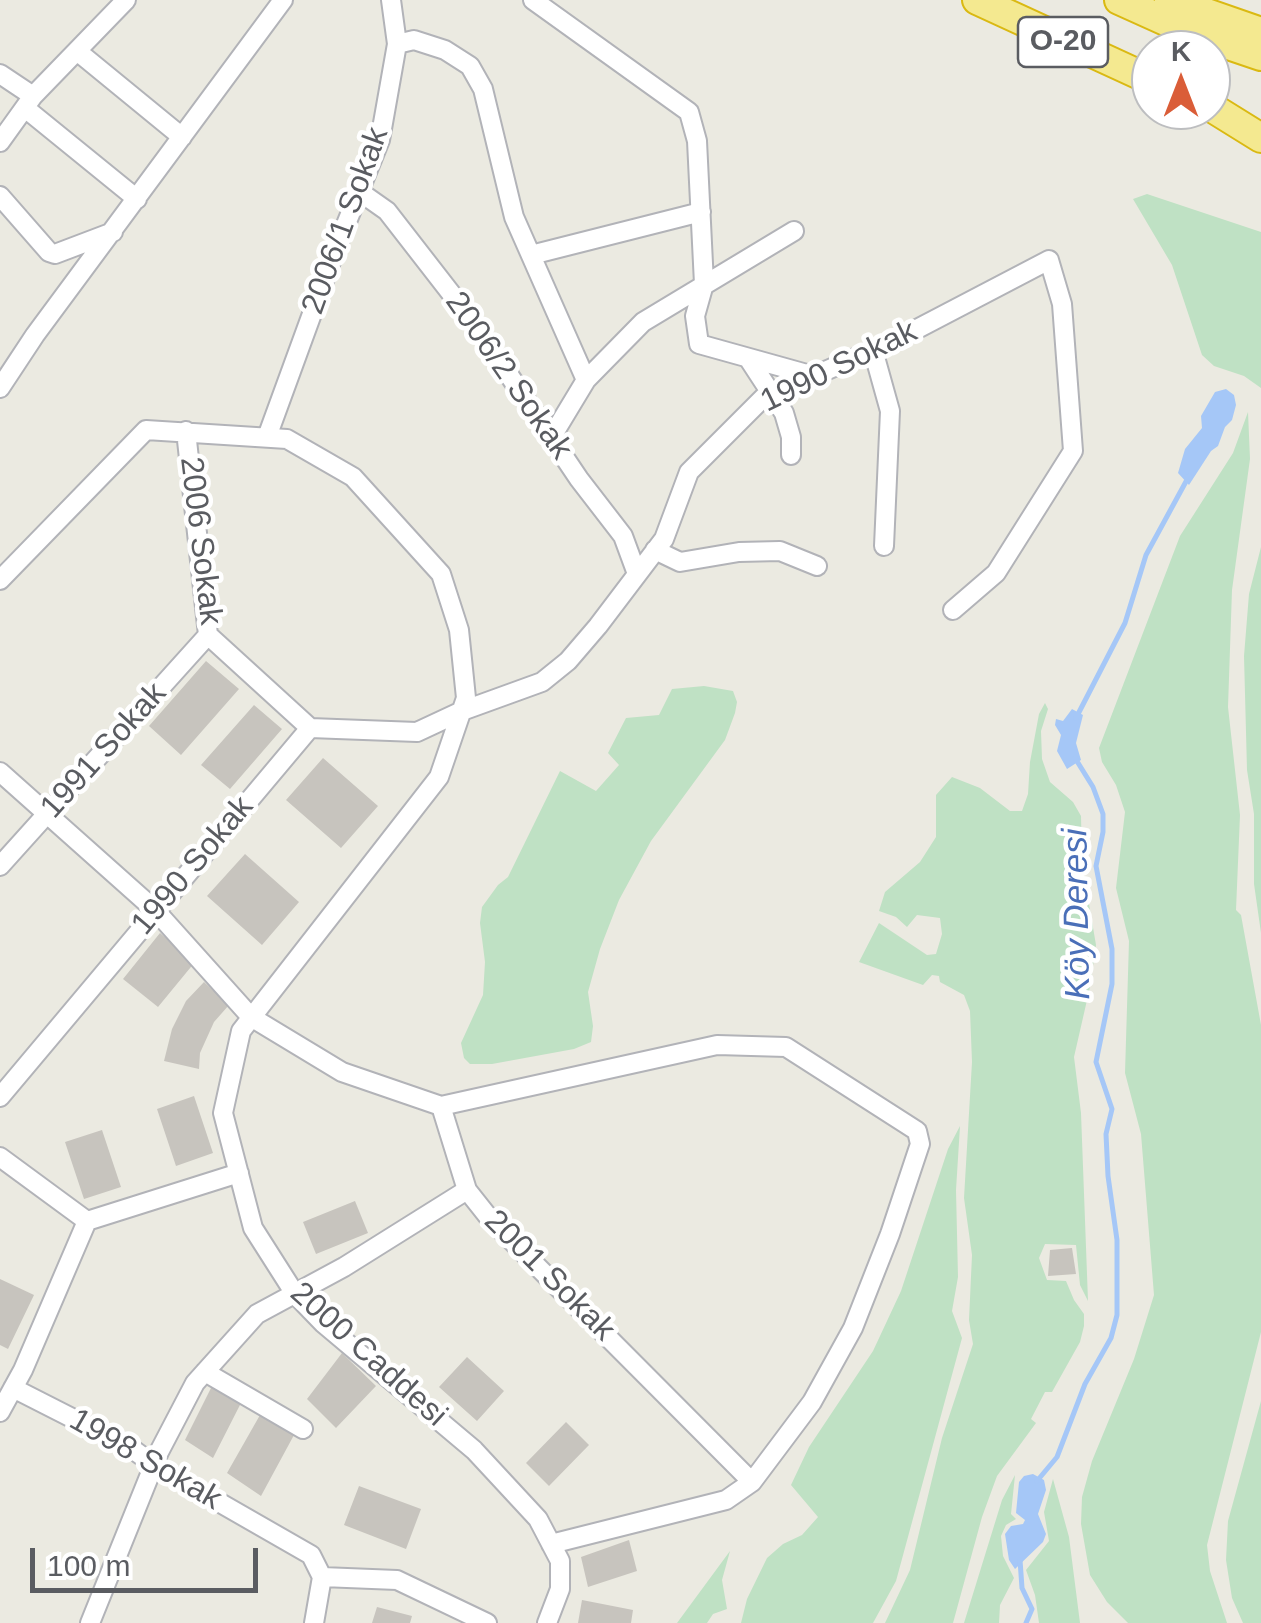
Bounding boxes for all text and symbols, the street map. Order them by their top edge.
road number: O-20 [1018,17,1108,67]
north arrow [1131,30,1231,130]
text: K [1171,36,1191,67]
street label: 2006/1 Sokak [294,122,398,320]
street label: 2006/2 Sokak [436,285,580,467]
street label: 1990 Sokak [755,313,923,421]
street label: 2006 Sokak [171,455,229,627]
street label: 1991 Sokak [33,675,175,827]
street label: 1990 Sokak [124,789,262,943]
water label: Köy Deresi [1056,828,1100,1000]
street label: 2001 Sokak [476,1203,622,1349]
street label: 2000 Caddesi [282,1275,454,1435]
street label: 1998 Sokak [62,1401,228,1519]
scale bar [35,1528,262,1590]
text: 100 m [47,1549,130,1582]

